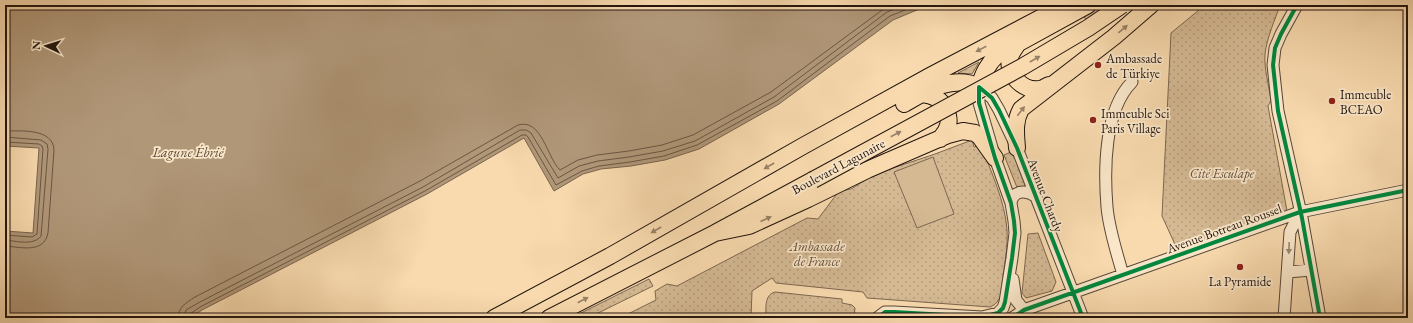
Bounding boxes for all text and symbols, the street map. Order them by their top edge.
one-way arrow [1117,25,1128,34]
north arrow [26,26,66,66]
text: N [29,40,43,50]
one-way arrow [975,46,987,53]
place label: Ambassade de Türkiye [1105,50,1162,82]
one-way arrow [1029,56,1041,63]
marker: Ambassade de Türkiye [1093,60,1103,70]
place label: Immeuble BCEAO [1340,86,1391,118]
marker: Immeuble BCEAO [1327,96,1337,106]
one-way arrow [1017,105,1026,116]
place label: Immeuble Sci Paris Village [1101,105,1169,137]
marker: Immeuble Sci Paris Village [1088,115,1098,125]
one-way arrow [890,131,902,138]
street label: Boulevard Lagunaire [789,135,888,198]
water label: Lagune Ébrié [152,143,225,161]
street label: Avenue Chardy [1023,155,1067,235]
one-way arrow [763,162,775,169]
park label: Cité Esculape [1190,165,1255,182]
street label: Avenue Botreau Roussel [1163,200,1284,258]
one-way arrow [760,215,772,221]
one-way arrow [650,227,662,233]
park label: Ambassade de France [788,238,845,270]
one-way arrow [1286,242,1292,255]
marker: La Pyramide [1235,262,1245,272]
place label: La Pyramide [1209,273,1271,290]
one-way arrow [578,297,589,303]

